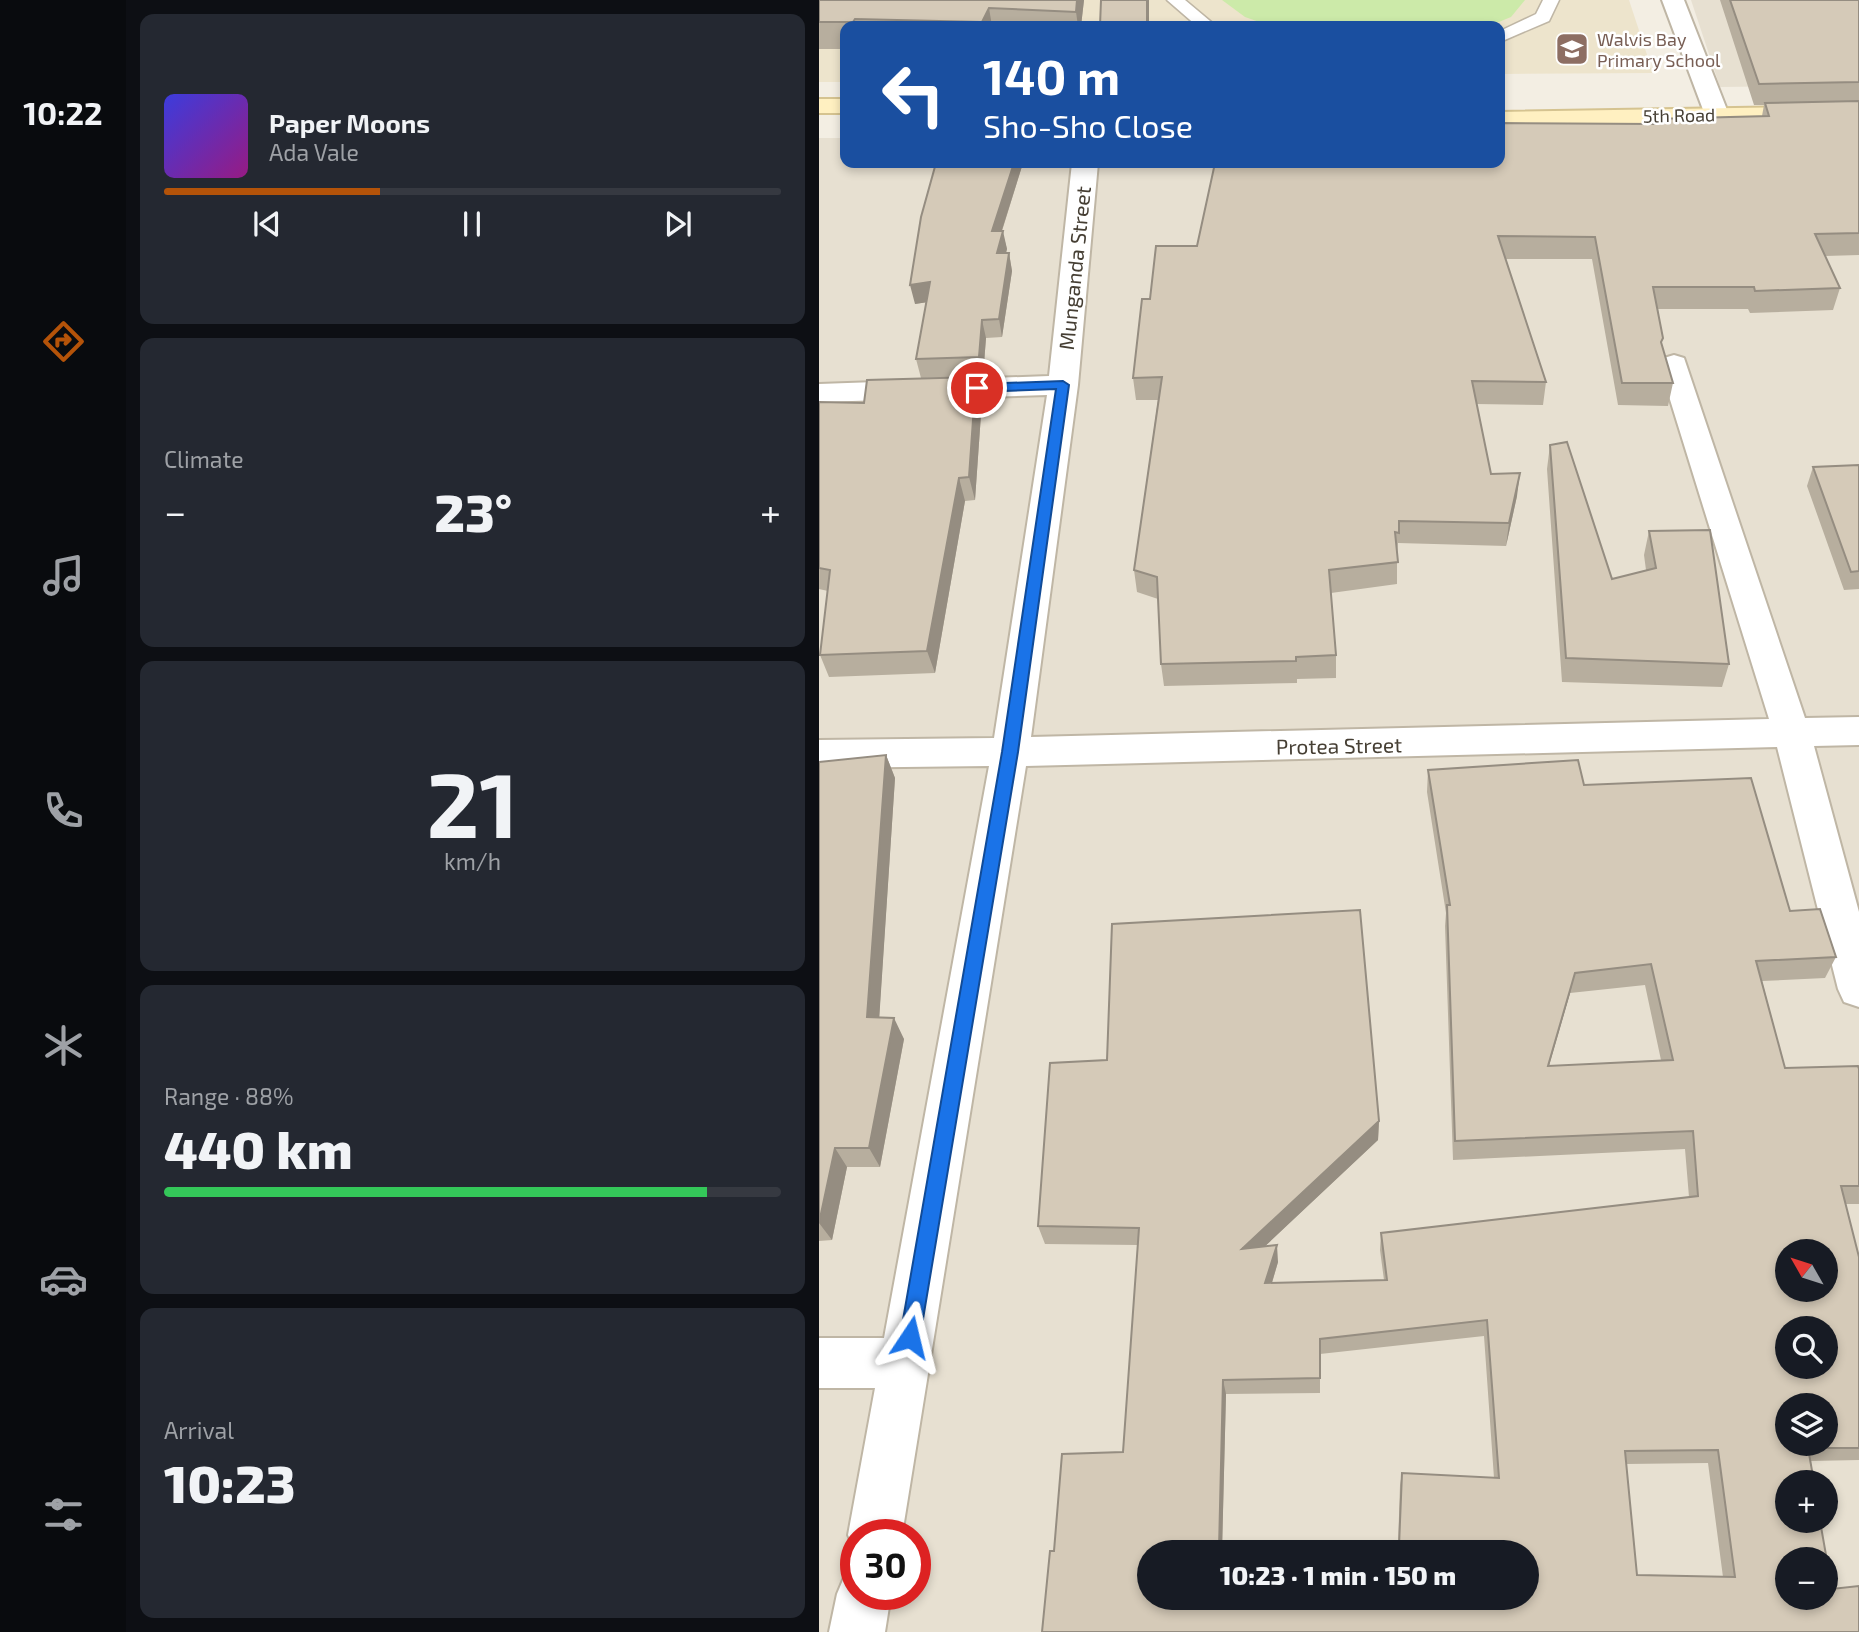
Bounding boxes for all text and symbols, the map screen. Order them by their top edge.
place label: Walvis Bay Primary School [1597,28,1721,71]
school or university icon: Walvis Bay Primary School [1553,30,1591,68]
text: 140 m [983,46,1120,105]
icon: left [868,49,959,140]
text: 10:22 [23,93,103,131]
street label: 5th Road [1643,103,1715,127]
text: Sho-Sho Close [983,106,1193,144]
text: Paper Moons [269,107,430,138]
text: Ada Vale [269,138,359,166]
street label: Munganda Street [1053,185,1095,351]
icon: previous [248,205,286,243]
icon: pause [453,205,491,243]
icon: next [659,205,697,243]
icon: directions [39,317,88,366]
pin [947,358,1007,418]
icon: arrive [958,369,996,407]
text: Climate [164,445,244,473]
text: 23° [434,480,512,542]
text: − [164,488,186,534]
text: + [760,488,781,534]
icon: music [39,551,88,600]
street label: Protea Street [1276,731,1402,759]
text: 21 [426,747,519,856]
icon: phone [39,786,88,835]
text: km/h [444,847,501,875]
icon: climate [39,1021,88,1070]
text: Range · 88% [164,1082,293,1110]
text: 440 km [164,1117,353,1179]
north arrow [1775,1239,1837,1302]
map controls [1775,1239,1838,1610]
icon: car [39,1255,88,1304]
position arrow [873,1300,947,1374]
button: search [1775,1316,1838,1379]
button: layers [1775,1393,1838,1456]
text: Arrival [164,1416,234,1444]
text: 10:23 [164,1451,296,1513]
button: + [1775,1470,1838,1533]
icon: filters [39,1490,88,1539]
speed limit sign: 30 [840,1519,931,1610]
button: − [1775,1547,1838,1610]
text: 10:23 · 1 min · 150 m [1220,1559,1456,1590]

